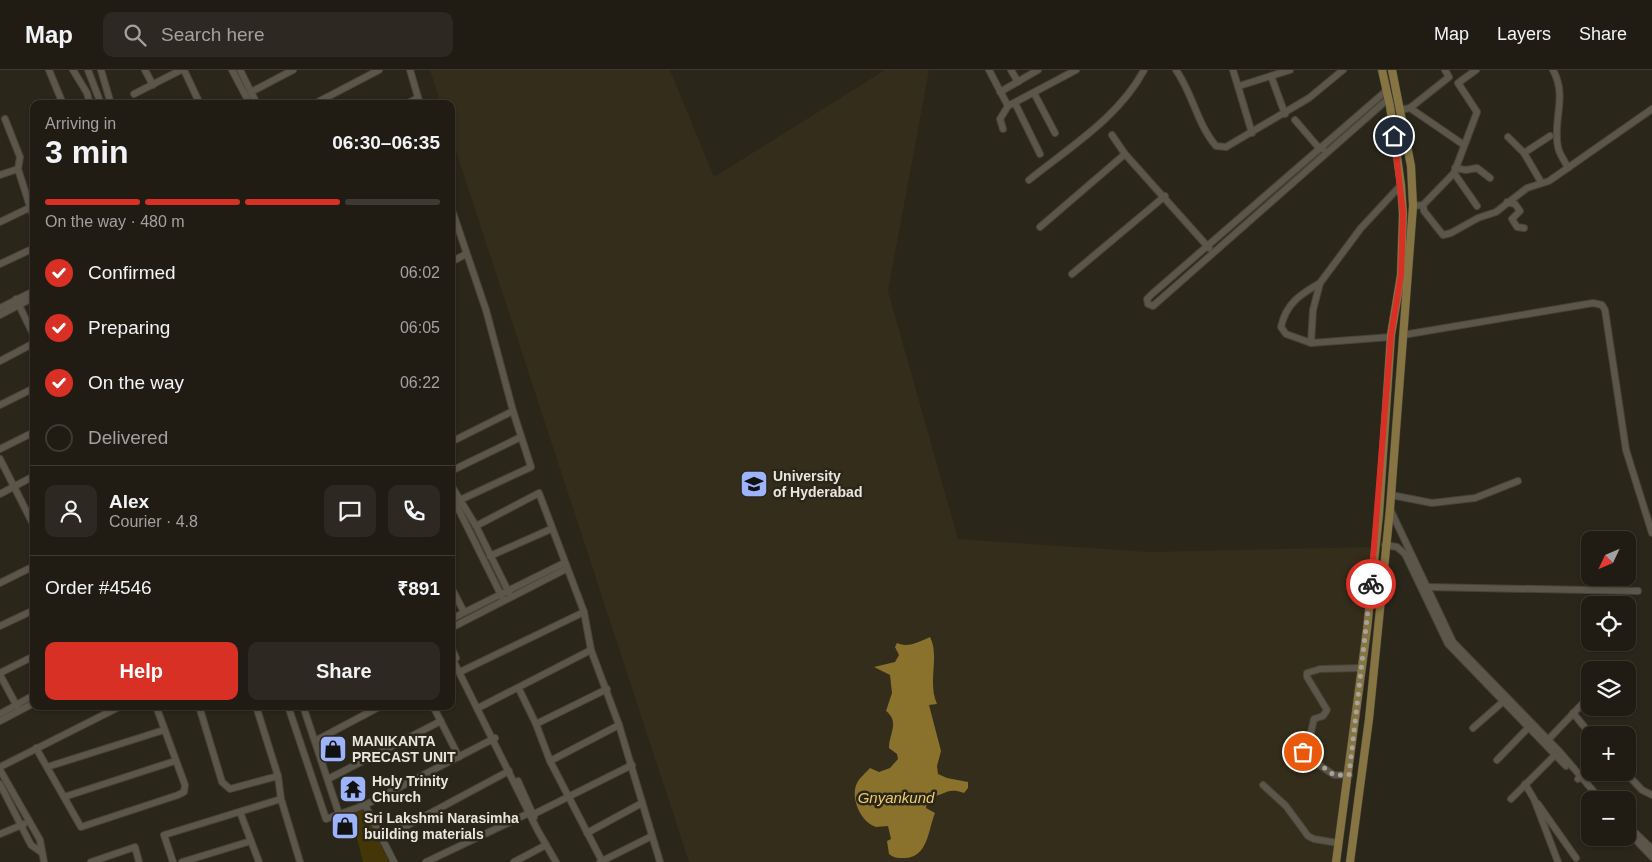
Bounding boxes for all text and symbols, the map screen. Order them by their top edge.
search box [103,12,453,57]
text: Map [25,21,73,48]
icon: search [121,21,149,49]
text: Search here [161,24,265,45]
text: Map [1434,24,1469,44]
text: Layers [1497,24,1551,44]
text: Share [1579,24,1627,44]
text: Arriving in [45,115,116,132]
pin [1373,115,1415,157]
icon: home [1380,122,1408,150]
text: 06:30–06:35 [332,132,440,153]
text: 3 min [45,134,129,170]
text: On the way · 480 m [45,213,185,230]
icon: check [45,259,73,287]
text: Confirmed [88,262,176,283]
text: 06:02 [400,264,440,281]
icon: check [45,314,73,342]
text: Preparing [88,317,170,338]
text: 06:05 [400,319,440,336]
icon: check [45,369,73,397]
text: On the way [88,372,184,393]
text: 06:22 [400,374,440,391]
text: Delivered [88,427,168,448]
place label: University of Hyderabad [773,468,862,500]
school or university icon: University of Hyderabad [739,469,769,499]
button: person [45,485,97,537]
button: chat [324,485,376,537]
button: phone [388,485,440,537]
text: Alex [109,491,149,512]
text: Courier · 4.8 [109,513,198,530]
north arrow [1581,531,1636,586]
map controls [1581,531,1636,846]
courier [1346,559,1396,609]
icon: bike [1357,570,1385,598]
text: Order #4546 [45,577,152,598]
text: ₹891 [397,578,440,599]
button: locate [1581,596,1636,651]
button: Help [45,642,238,700]
button: Share [248,642,440,700]
button: layers [1581,661,1636,716]
button: + [1581,726,1636,781]
pin [1282,731,1324,773]
place label: MANIKANTA PRECAST UNIT [352,733,456,765]
shop icon: MANIKANTA PRECAST UNIT [318,734,348,764]
icon: bag [1289,738,1317,766]
place label: Holy Trinity Church [372,773,448,805]
temple icon: Holy Trinity Church [338,774,368,804]
water label: Gnyankund [858,789,935,806]
button: − [1581,791,1636,846]
place label: Sri Lakshmi Narasimha building materials [364,810,519,842]
shop icon: Sri Lakshmi Narasimha building materials [330,811,360,841]

